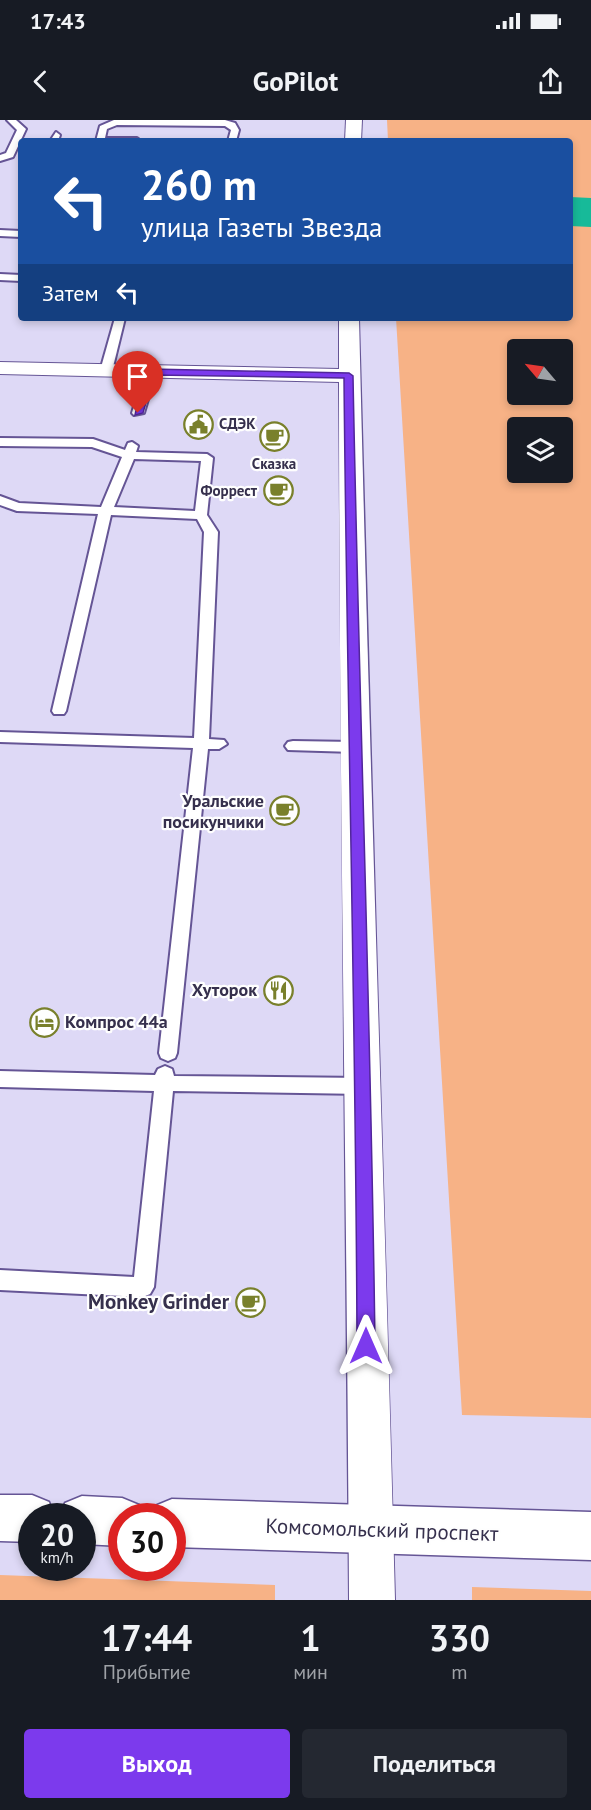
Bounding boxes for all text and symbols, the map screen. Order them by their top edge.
text: 17:43 [30,7,86,35]
text: GoPilot [253,64,338,98]
icon: back [24,65,57,98]
icon: share [534,65,567,98]
text: 260 m [141,157,257,212]
icon: left [42,162,120,240]
text: улица Газеты Звезда [141,210,382,244]
icon: left [111,276,144,309]
text: Затем [42,279,99,307]
north arrow [507,339,573,405]
map controls [507,339,573,483]
pin [112,351,163,413]
icon: arrive [121,360,154,393]
public building icon: СДЭК [182,408,214,440]
place label: СДЭК [219,414,256,433]
button: layers [507,417,573,483]
cafe icon: Сказка [258,421,290,453]
place label: Сказка [252,454,296,473]
cafe icon: Форрест [262,475,294,507]
place label: Форрест [200,481,258,500]
place label: Уральские посикунчики [163,789,264,833]
cafe icon: Уральские посикунчики [269,795,301,827]
restaurant icon: Хуторок [262,974,294,1006]
place label: Хуторок [192,978,257,1001]
hotel icon: Компрос 44а [28,1006,60,1038]
place label: Компрос 44а [65,1010,168,1033]
cafe icon: Monkey Grinder [234,1286,266,1318]
place label: Monkey Grinder [88,1288,230,1315]
position arrow [334,1314,398,1378]
speed limit sign: 30 [108,1503,186,1581]
street label: Комсомольский проспект [265,1512,500,1547]
text: 20 [40,1515,74,1554]
text: km/h [41,1548,73,1567]
text: 17:44 [101,1614,192,1661]
text: 1 [300,1614,321,1661]
text: 330 [429,1614,490,1661]
text: Прибытие [103,1659,191,1685]
text: мин [293,1659,328,1685]
text: m [451,1659,468,1685]
button: Выход [24,1729,290,1798]
button: Поделиться [302,1729,567,1798]

